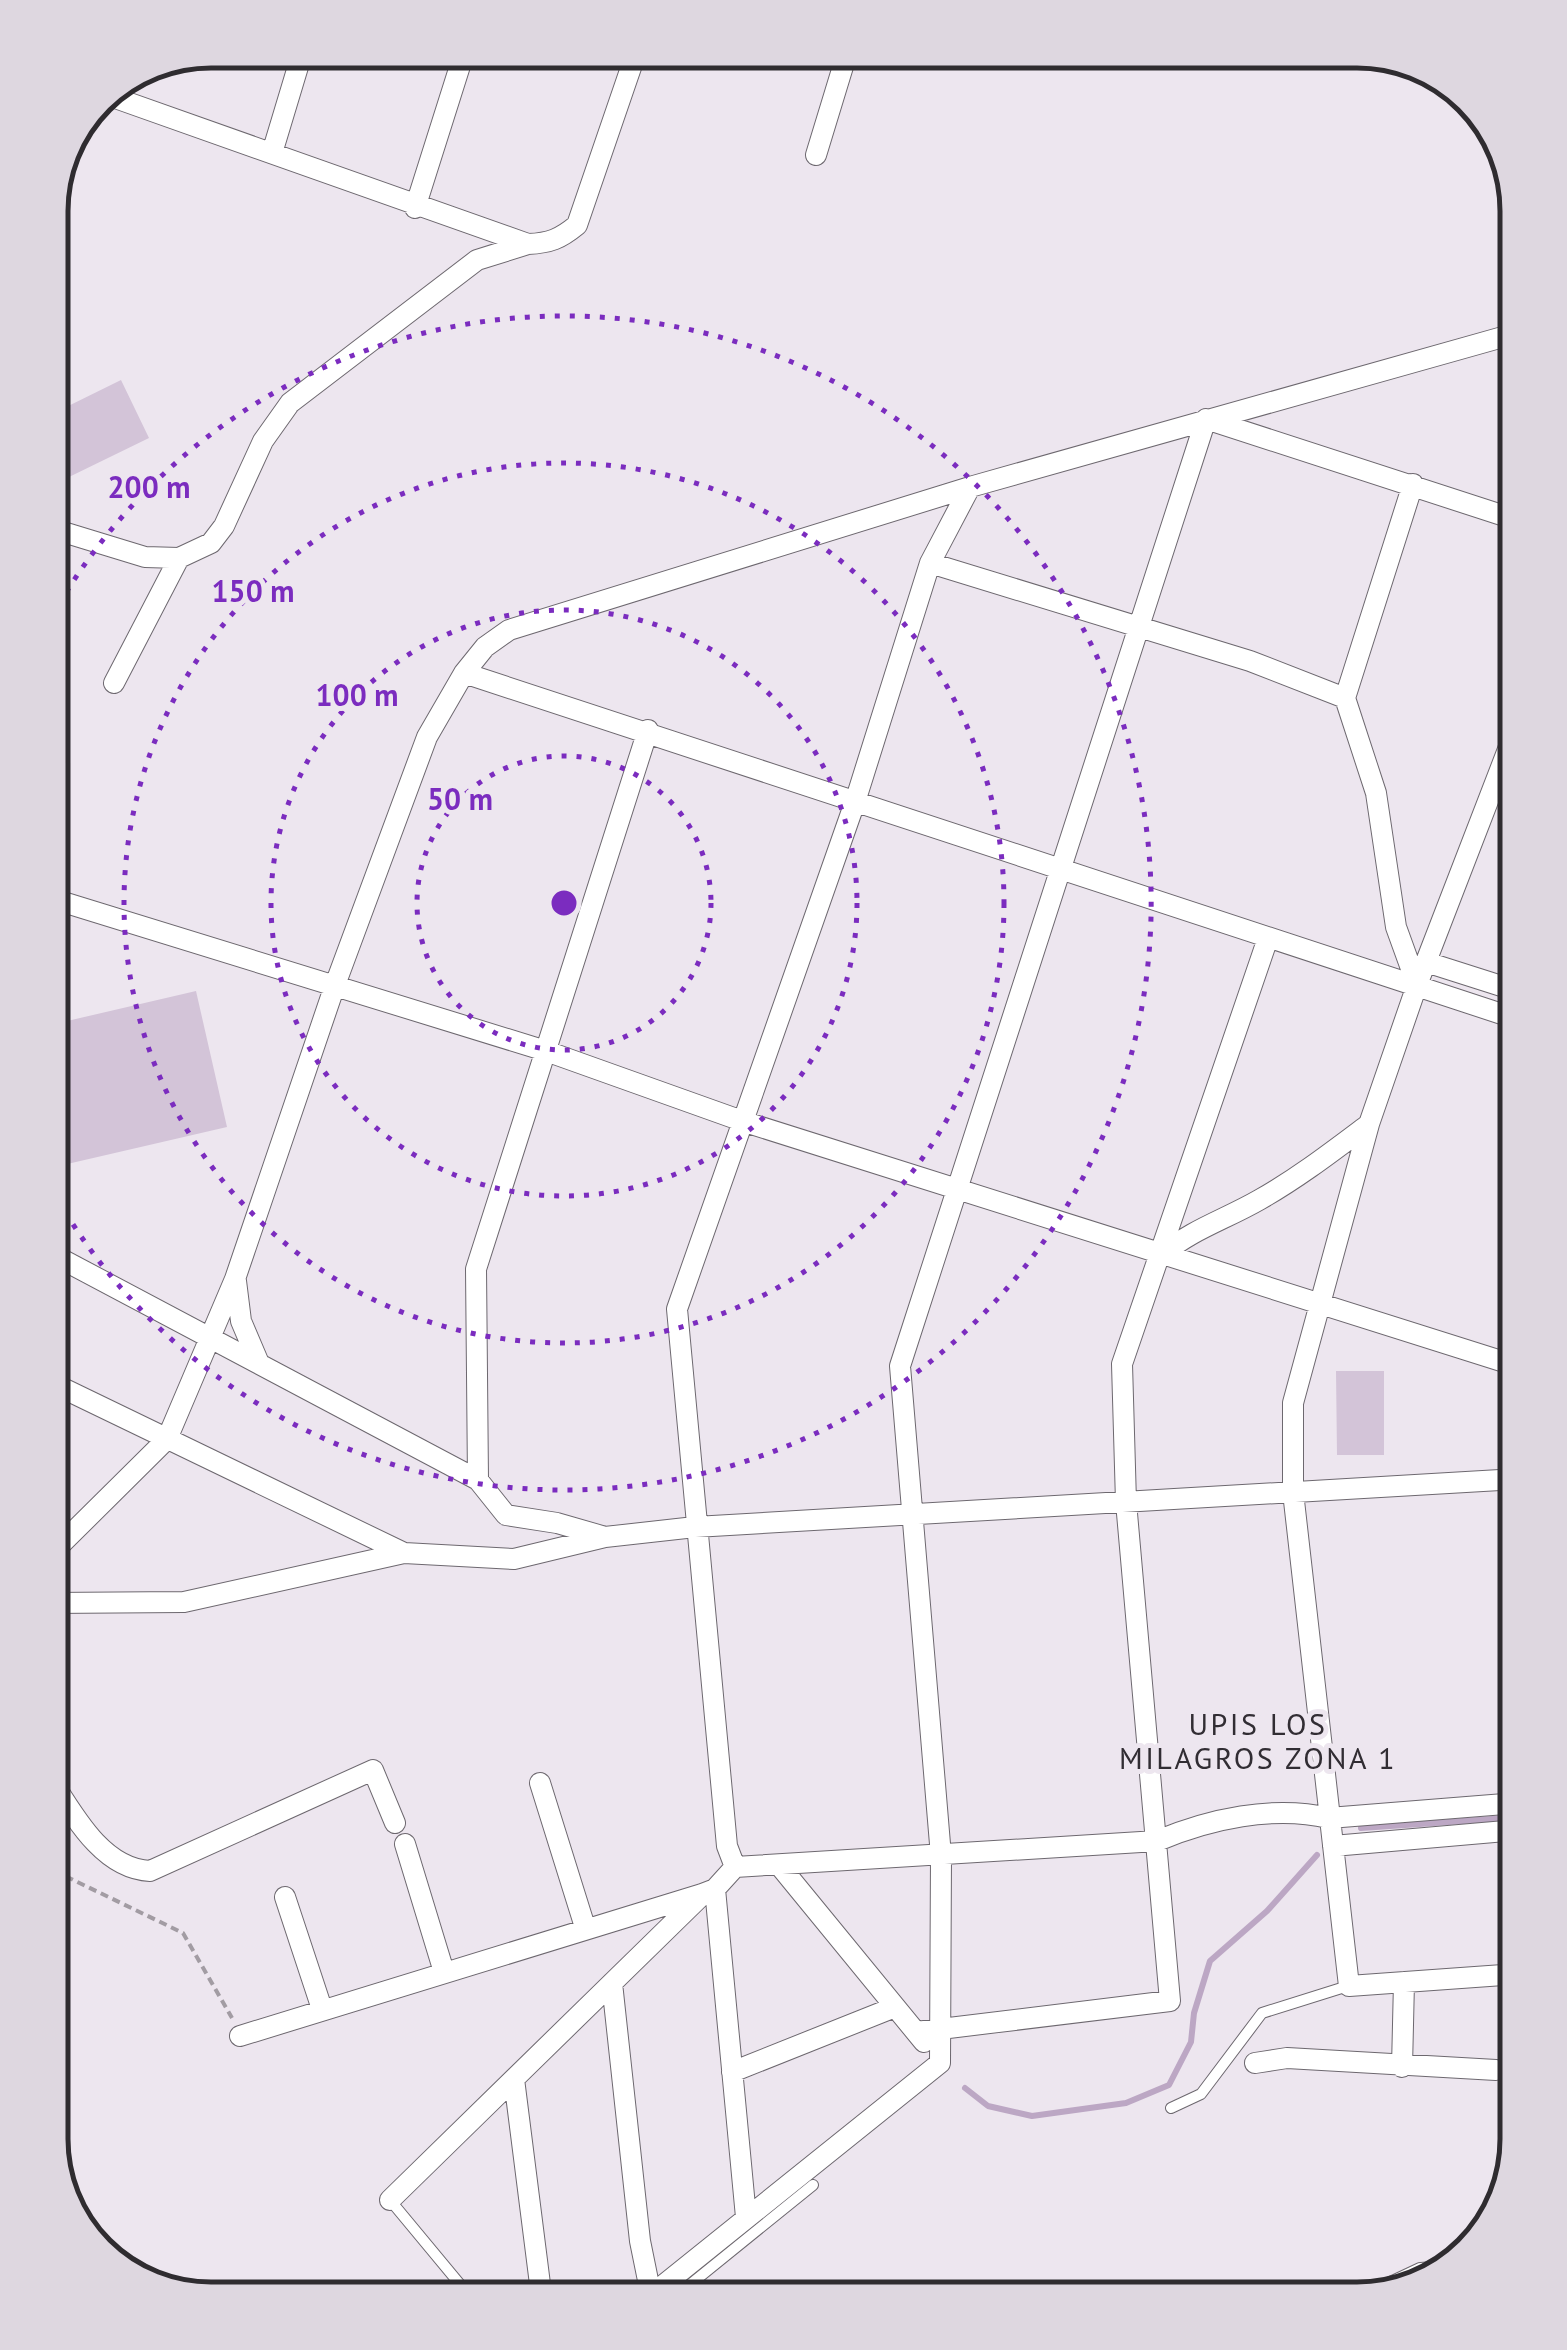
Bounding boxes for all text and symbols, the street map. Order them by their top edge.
text: 200 m [108,467,190,506]
text: 150 m [212,571,294,610]
text: 100 m [316,675,398,714]
text: 50 m [427,779,493,818]
centre of rings [546,885,582,921]
district label: UPIS LOS MILAGROS ZONA 1 [1119,1704,1397,1777]

